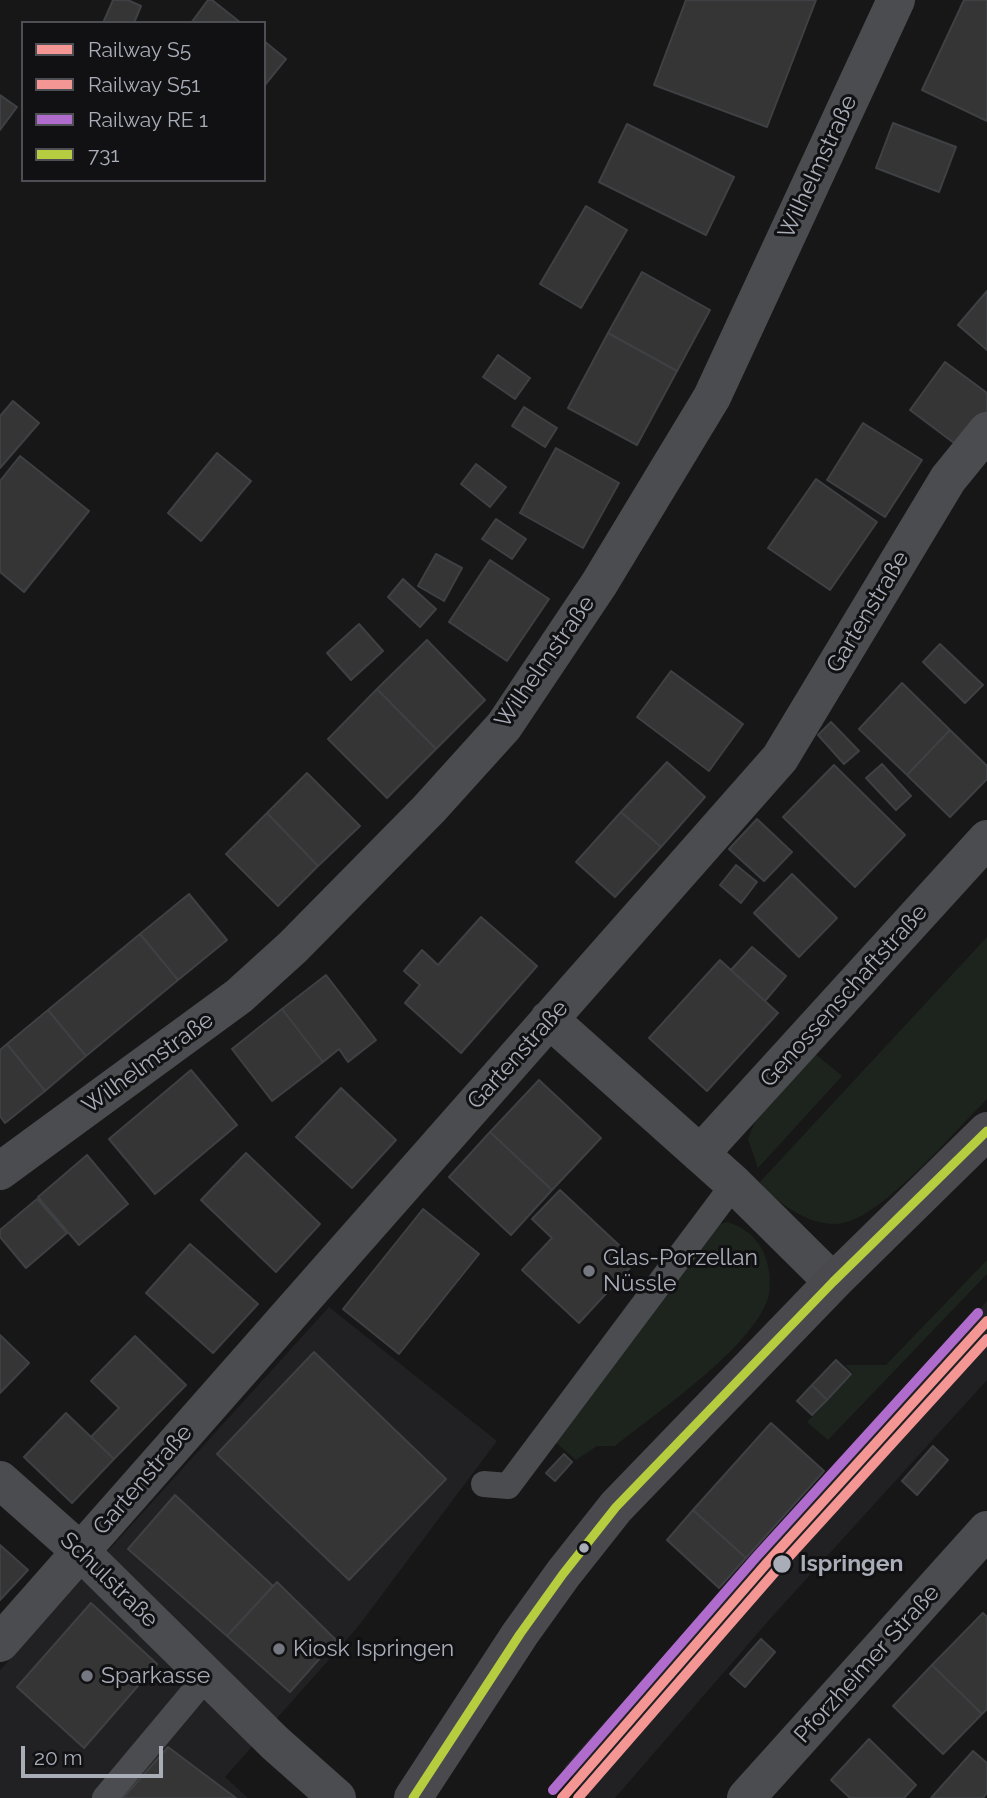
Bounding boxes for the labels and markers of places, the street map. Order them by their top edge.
place label: Glas-Porzellan Nüssle [603,1244,758,1298]
marker: Glas-Porzellan Nüssle [581,1263,597,1279]
unlabelled marker [577,1541,591,1555]
place label: Ispringen [800,1550,903,1578]
marker: Ispringen [771,1553,793,1575]
place label: Kiosk Ispringen [293,1635,454,1663]
marker: Kiosk Ispringen [271,1641,287,1657]
place label: Sparkasse [101,1662,210,1690]
marker: Sparkasse [79,1668,95,1684]

